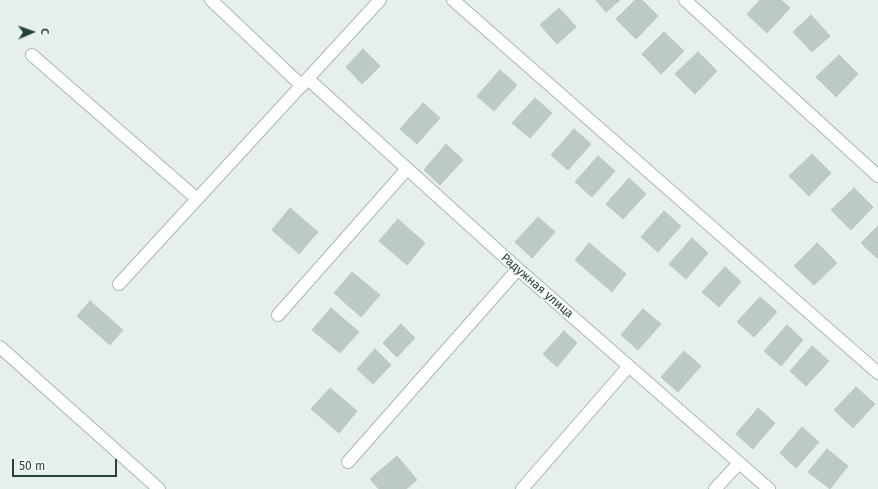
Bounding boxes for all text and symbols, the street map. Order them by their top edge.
north arrow [12,12,52,52]
text: С [38,28,51,35]
street label: Радужная улица [498,251,576,321]
scale bar [14,451,119,477]
text: 50 m [19,459,45,473]

